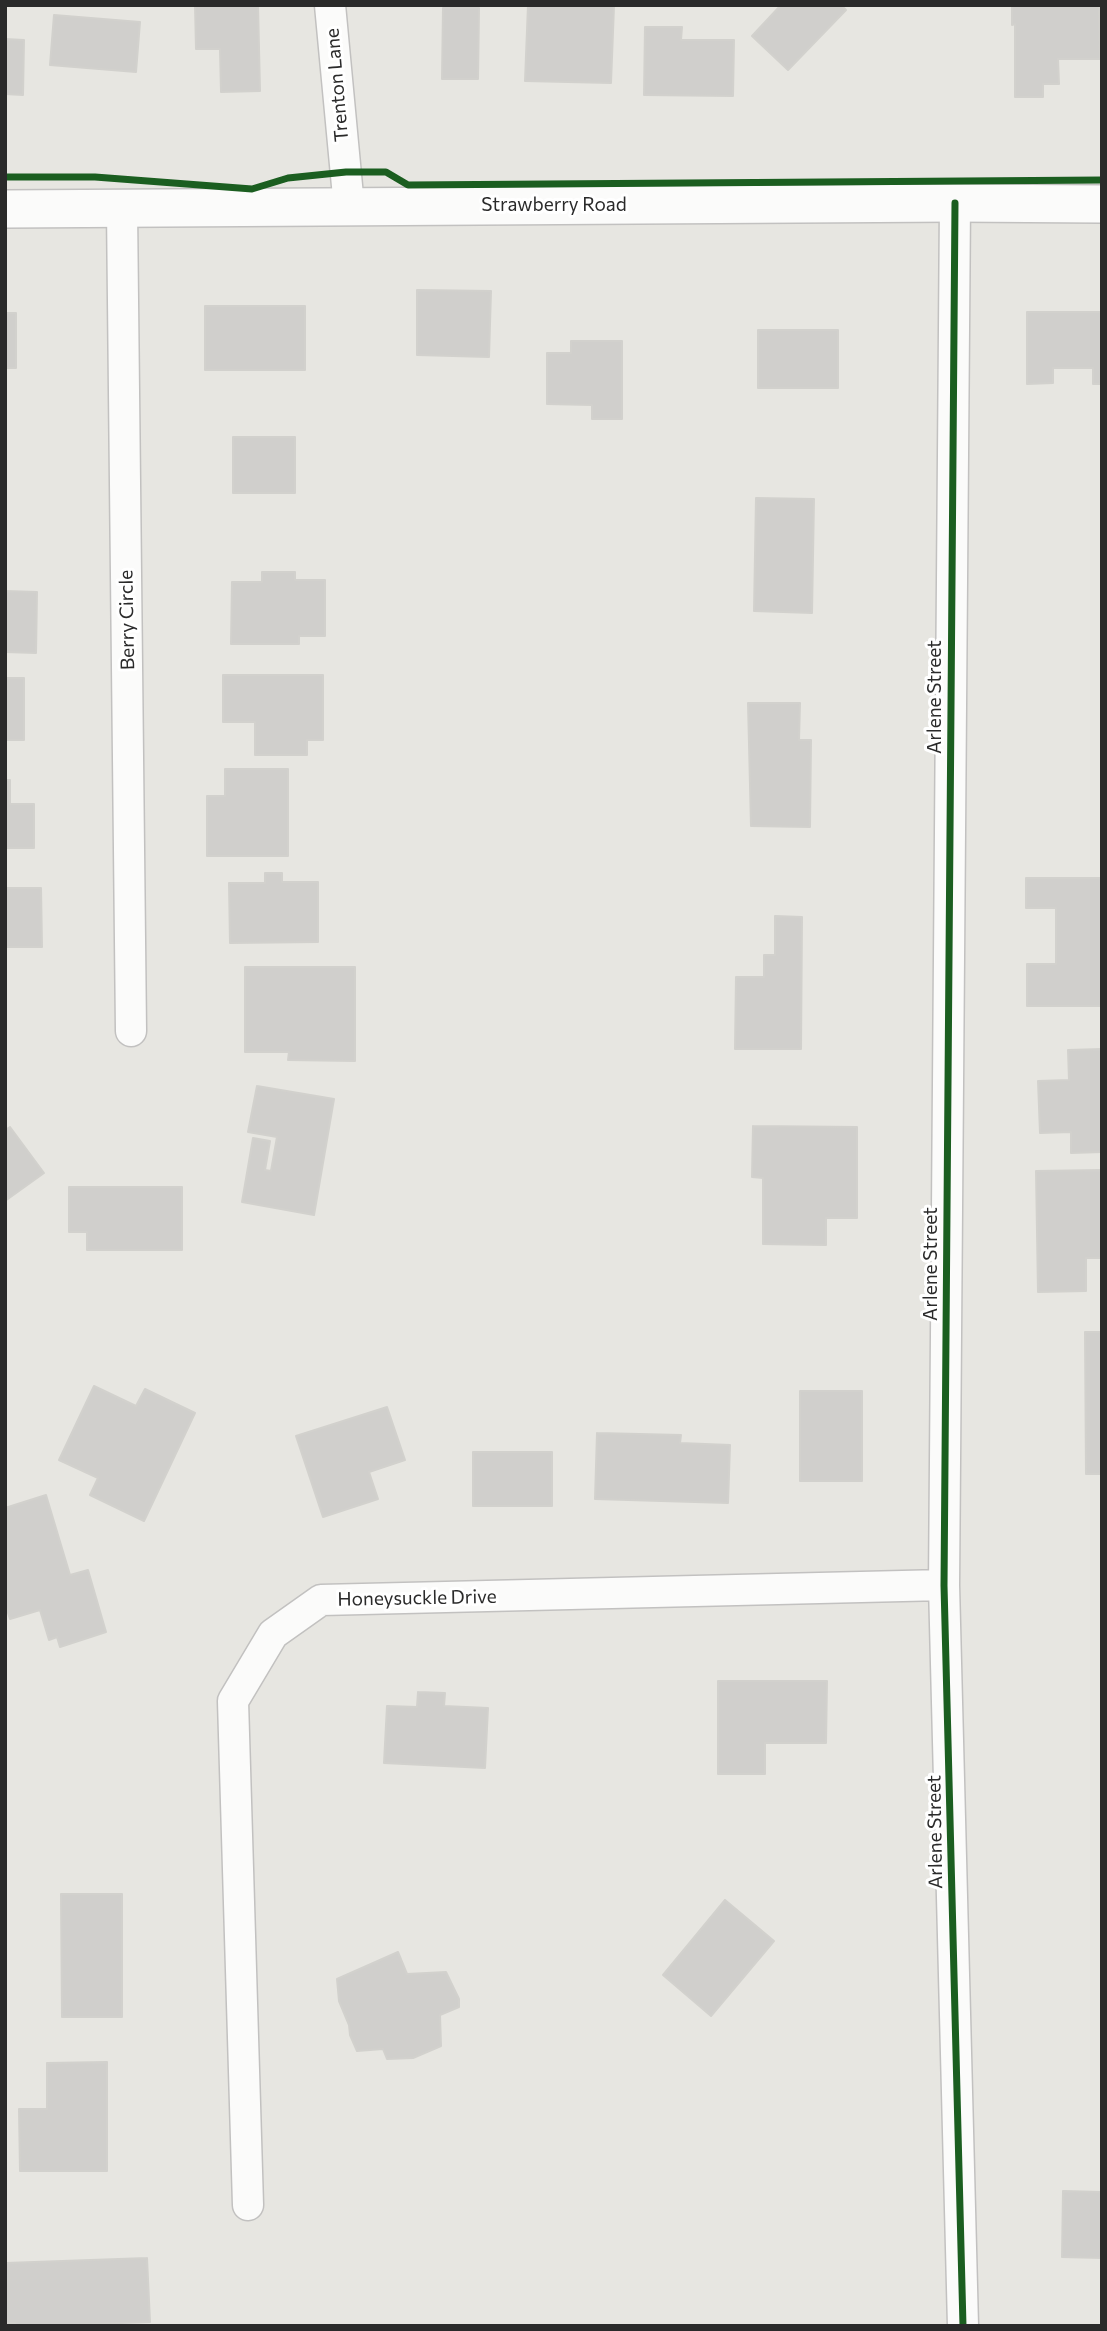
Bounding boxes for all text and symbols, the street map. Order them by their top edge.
street label: Trenton Lane [321,27,353,143]
street label: Strawberry Road [481,194,627,216]
street label: Berry Circle [115,570,139,670]
street label: Arlene Street [924,640,946,754]
street label: Arlene Street [920,1207,942,1321]
street label: Honeysuckle Drive [337,1585,497,1611]
street label: Arlene Street [923,1775,947,1889]

